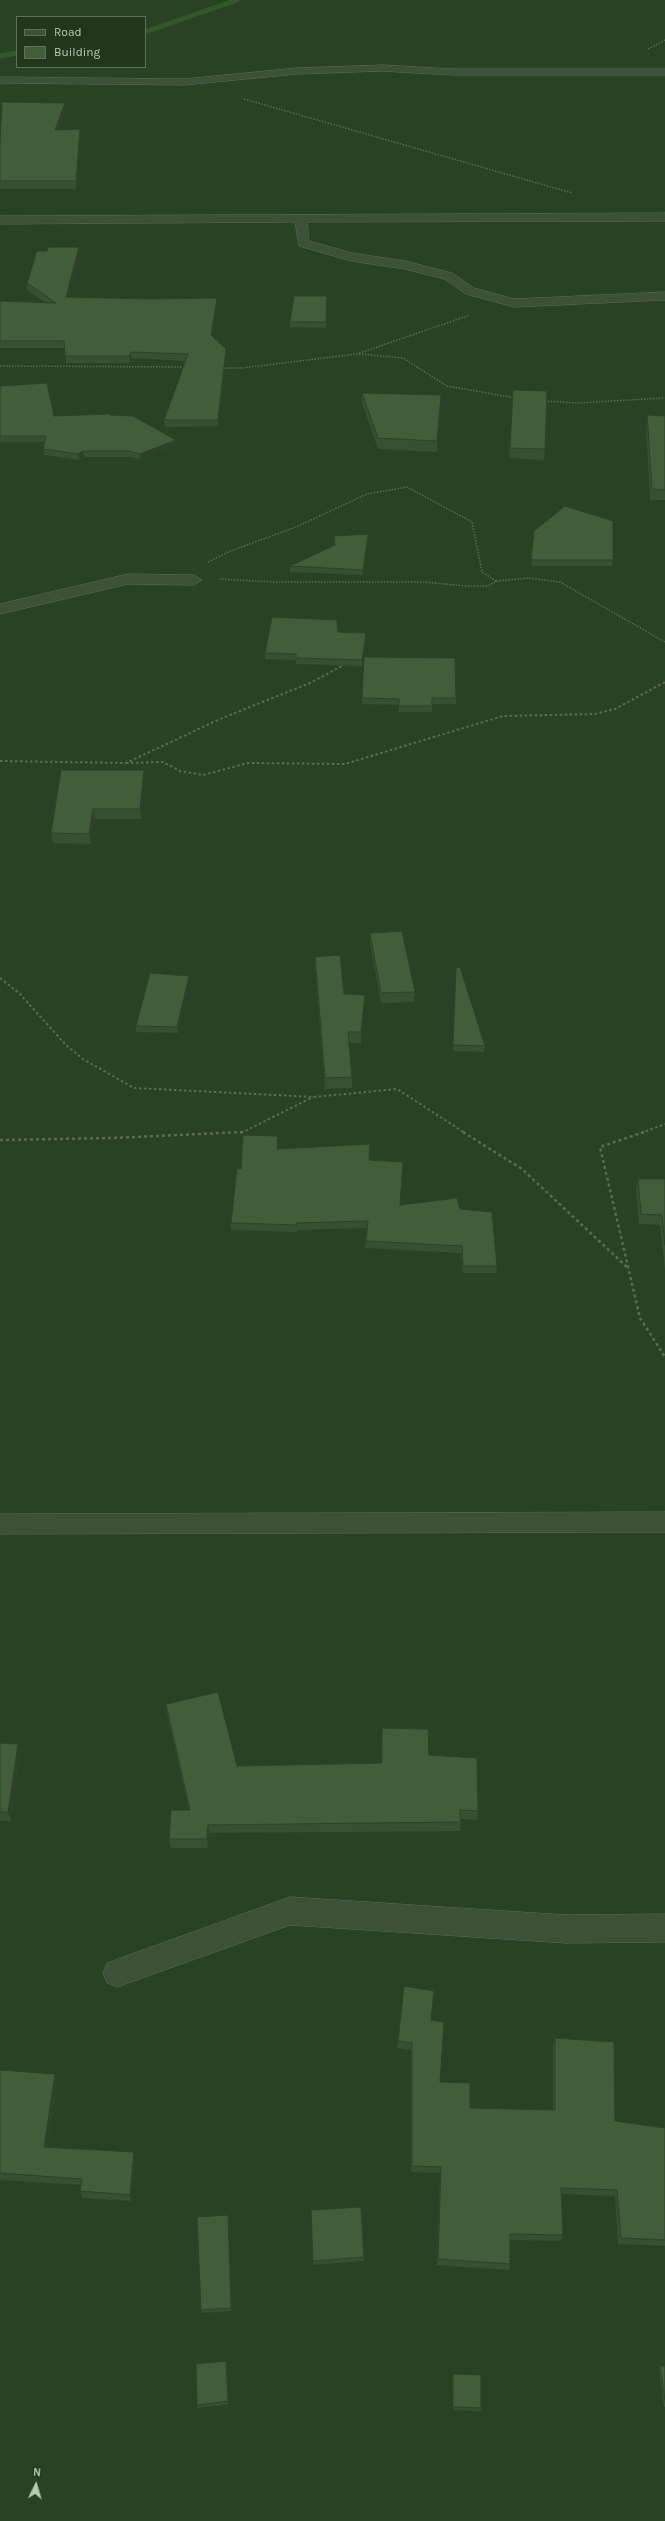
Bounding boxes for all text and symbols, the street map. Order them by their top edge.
legend [16,16,146,68]
text: Road [54,25,82,39]
text: Building [54,45,100,59]
north arrow [16,2465,56,2505]
text: N [33,2466,42,2479]

